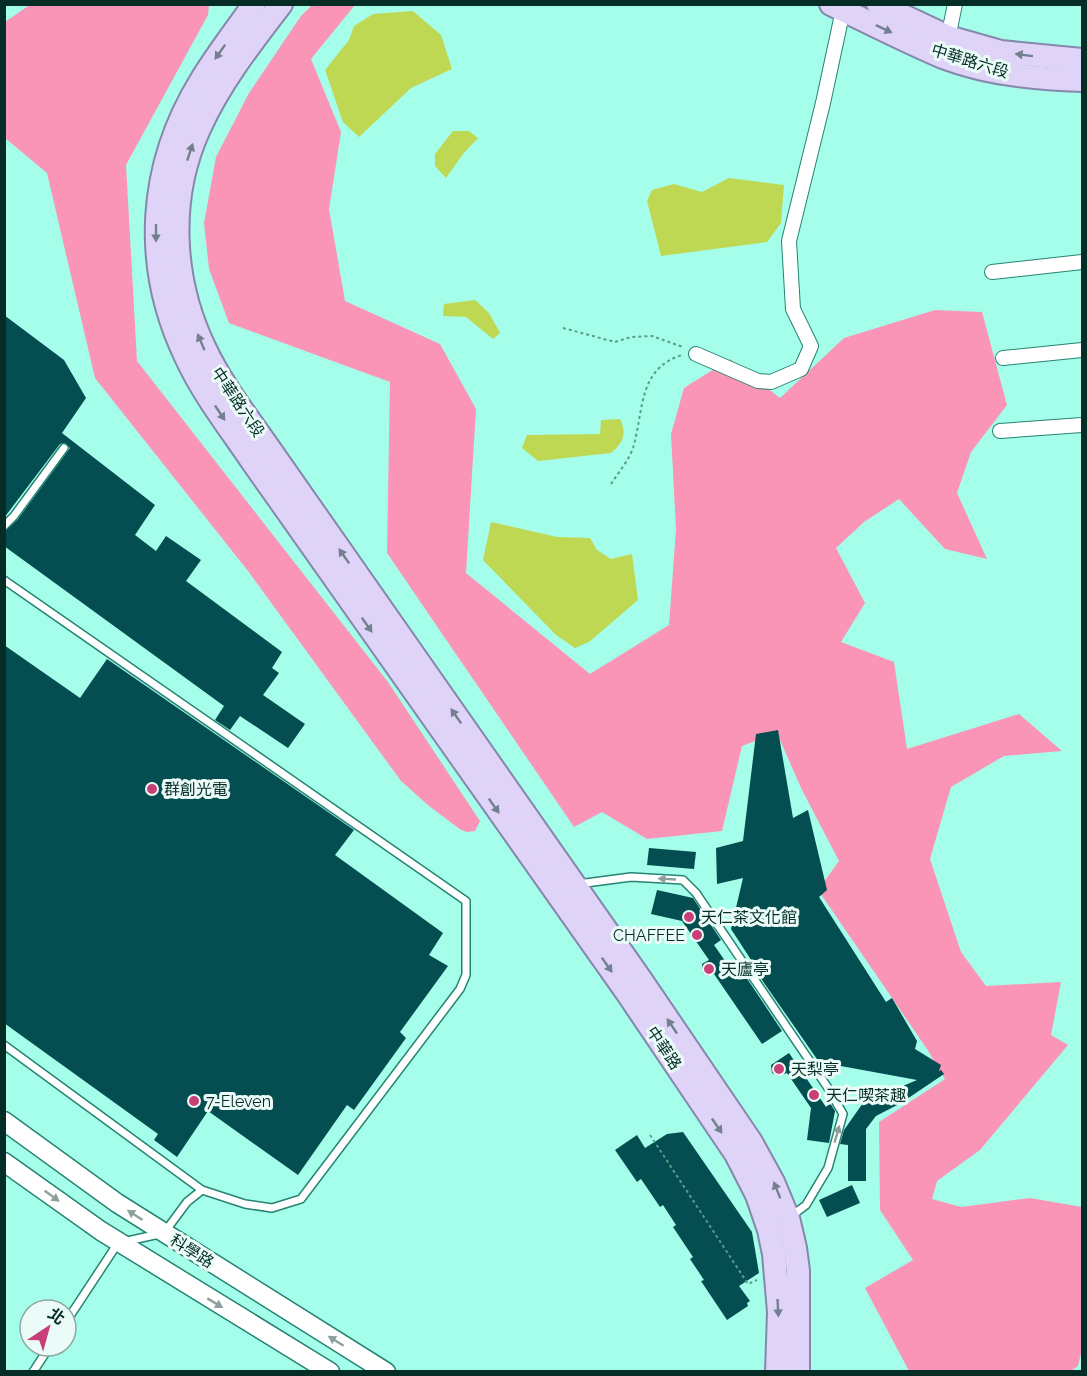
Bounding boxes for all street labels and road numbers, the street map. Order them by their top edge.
street label: 中華路六段 [929,40,1011,82]
street label: 中華路六段 [208,364,268,440]
street label: 中華路 [643,1023,685,1073]
street label: 科學路 [167,1230,217,1272]

